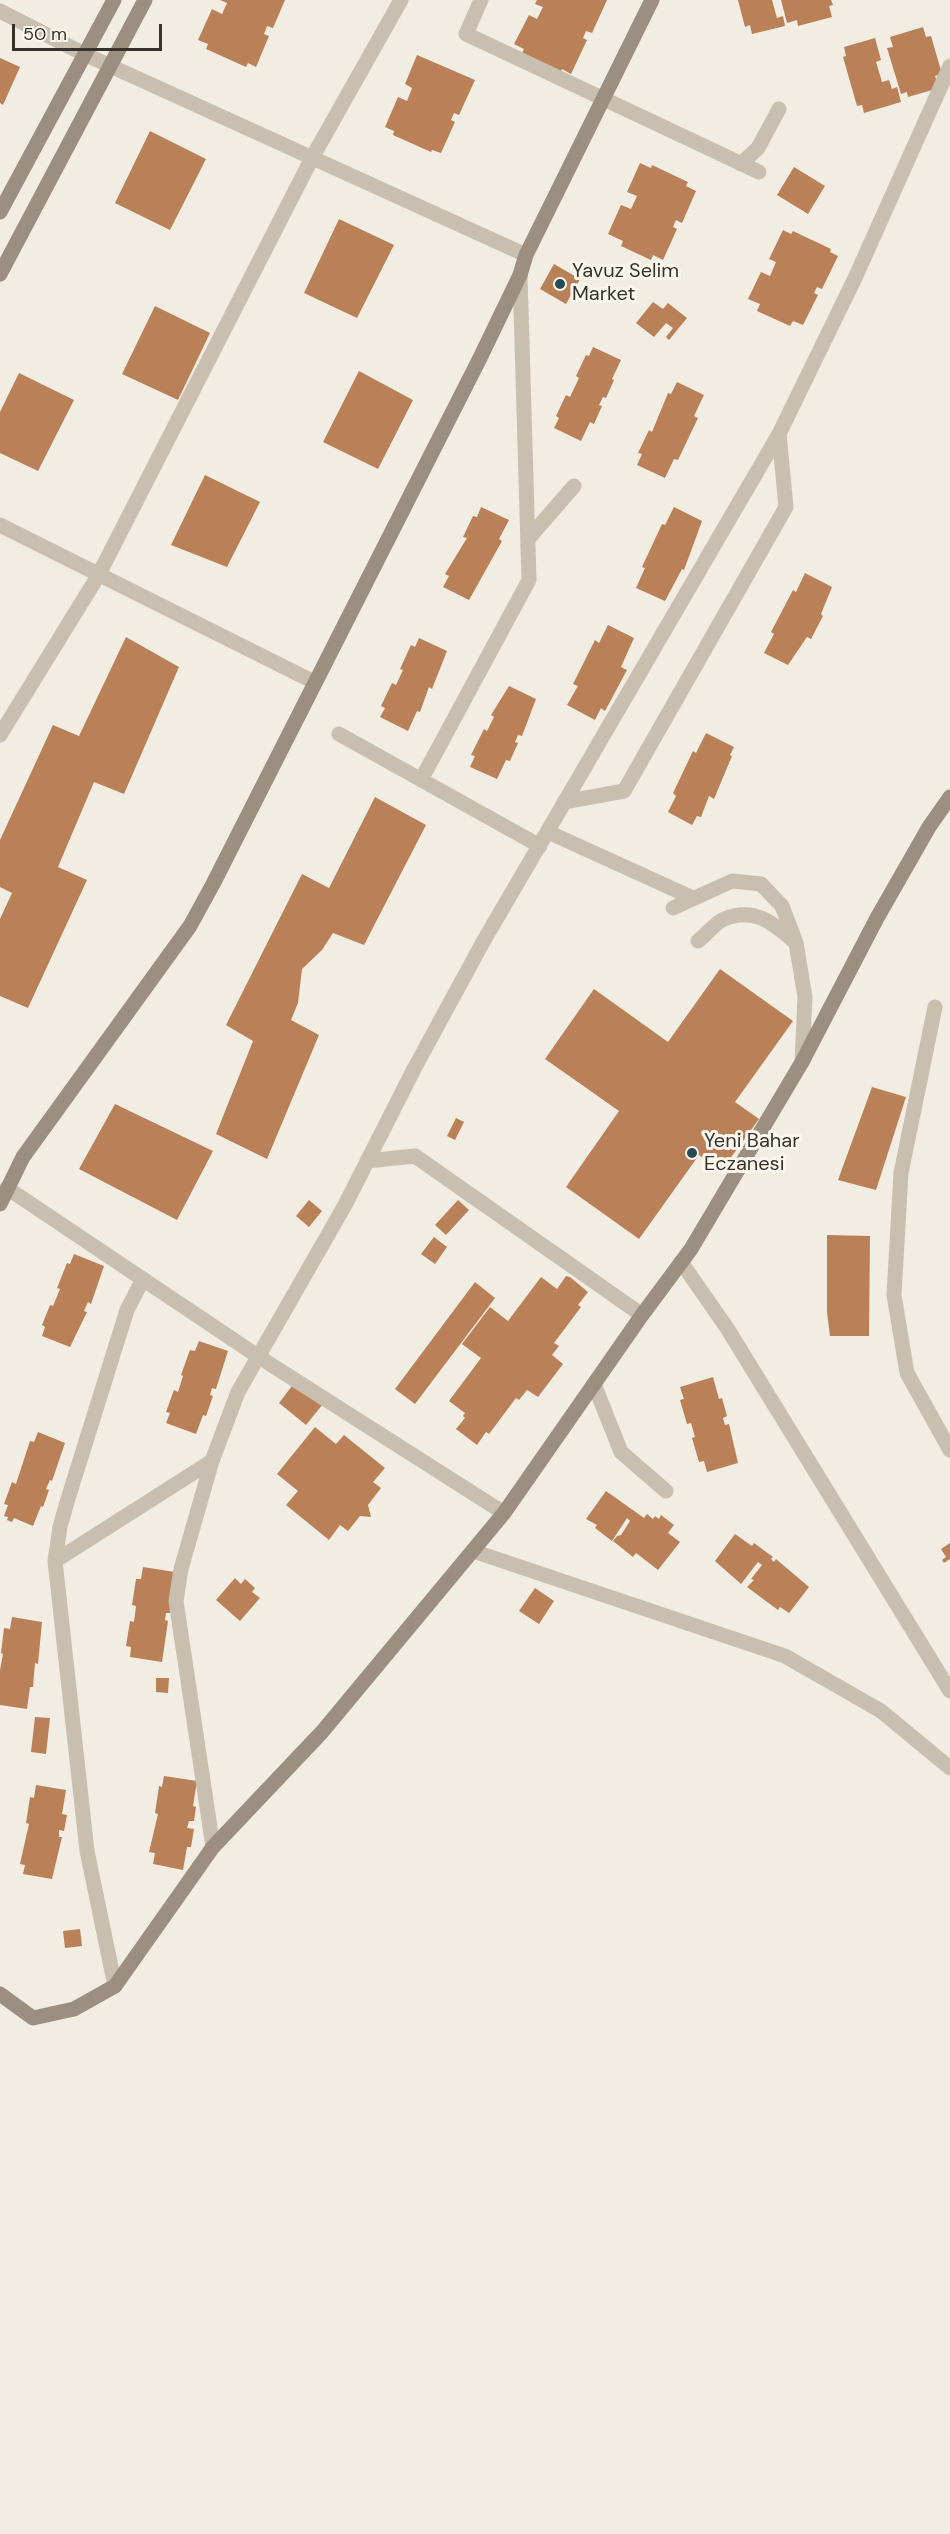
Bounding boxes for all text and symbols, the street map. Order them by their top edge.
scale bar [15,12,165,50]
text: 50 m [23,22,67,46]
place label: Yavuz Selim Market [572,260,679,307]
marker: Yavuz Selim Market [553,277,567,291]
place label: Yeni Bahar Eczanesi [704,1130,800,1177]
marker: Yeni Bahar Eczanesi [685,1146,699,1160]

